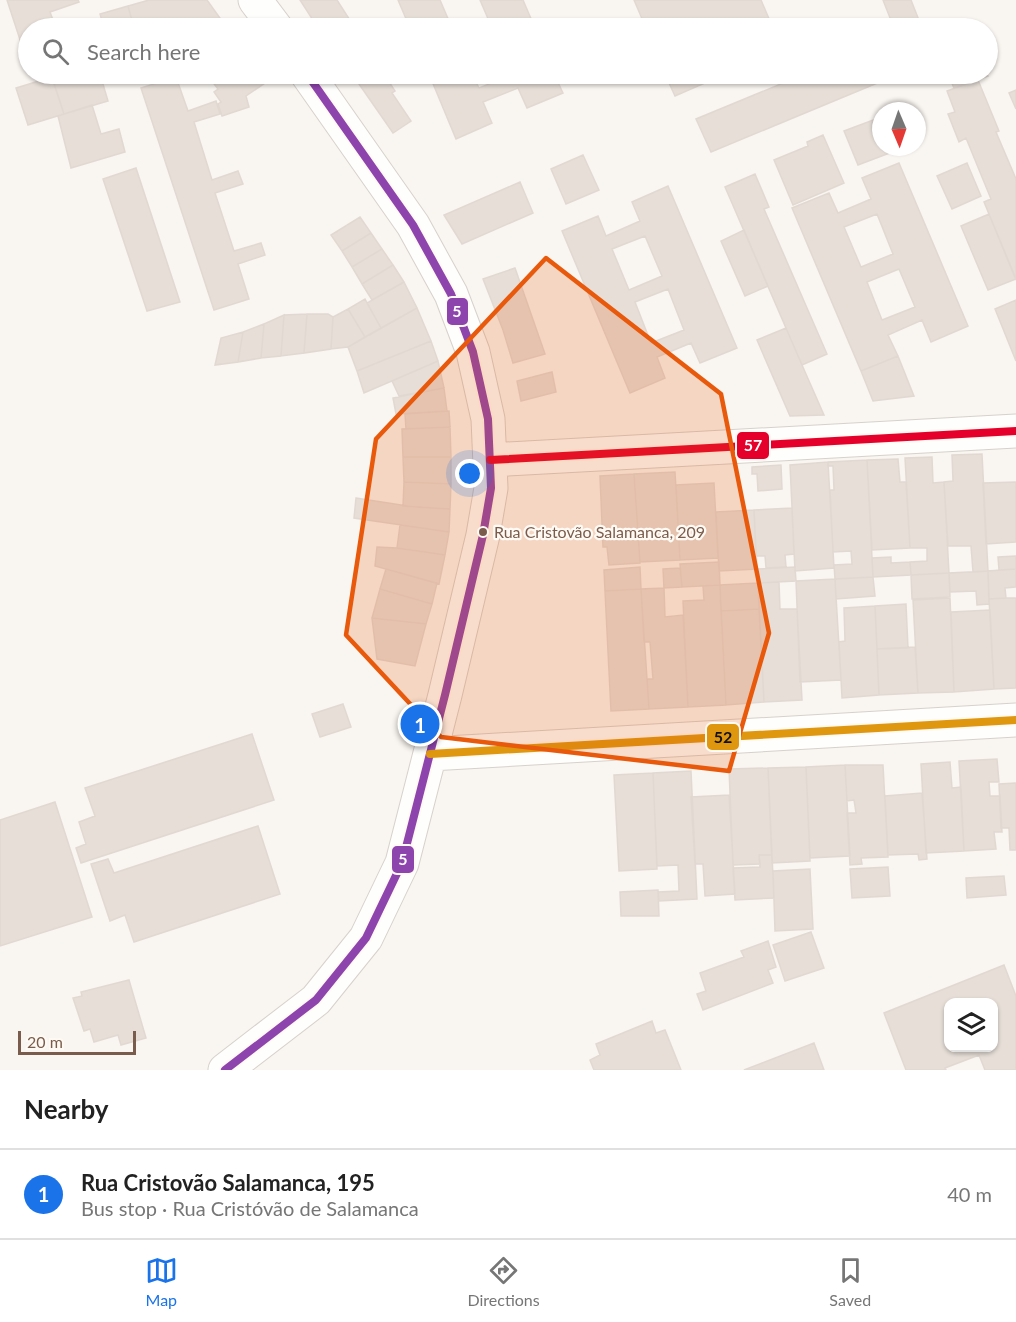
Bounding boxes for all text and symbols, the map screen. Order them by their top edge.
search box [18,18,998,84]
icon: search [39,35,72,68]
text: Search here [87,38,200,65]
north arrow [872,102,926,156]
line badge: 5 [446,297,469,326]
text: 5 [452,301,462,320]
line badge: 57 [736,431,770,460]
text: 57 [744,435,762,454]
your location [455,459,484,488]
place label: Rua Cristovão Salamanca, 209 [494,522,705,541]
marker: Rua Cristovão Salamanca, 209 [477,526,489,538]
pin: 1 [400,702,440,746]
line badge: 52 [706,723,740,751]
text: 52 [714,727,732,746]
line badge: 5 [391,845,415,874]
text: 5 [398,849,408,868]
map controls [944,998,998,1052]
button: layers [944,998,998,1052]
scale bar [18,1028,136,1056]
text: 20 m [27,1032,63,1051]
text: Nearby [24,1093,109,1125]
text: Rua Cristovão Salamanca, 195 [81,1169,375,1196]
text: 1 [38,1182,49,1206]
text: 40 m [947,1182,992,1206]
text: Bus stop · Rua Cristóvão de Salamanca [81,1196,419,1220]
tab: Map [145,1254,178,1309]
tab: Directions [467,1254,540,1309]
tab: Saved [829,1254,871,1309]

